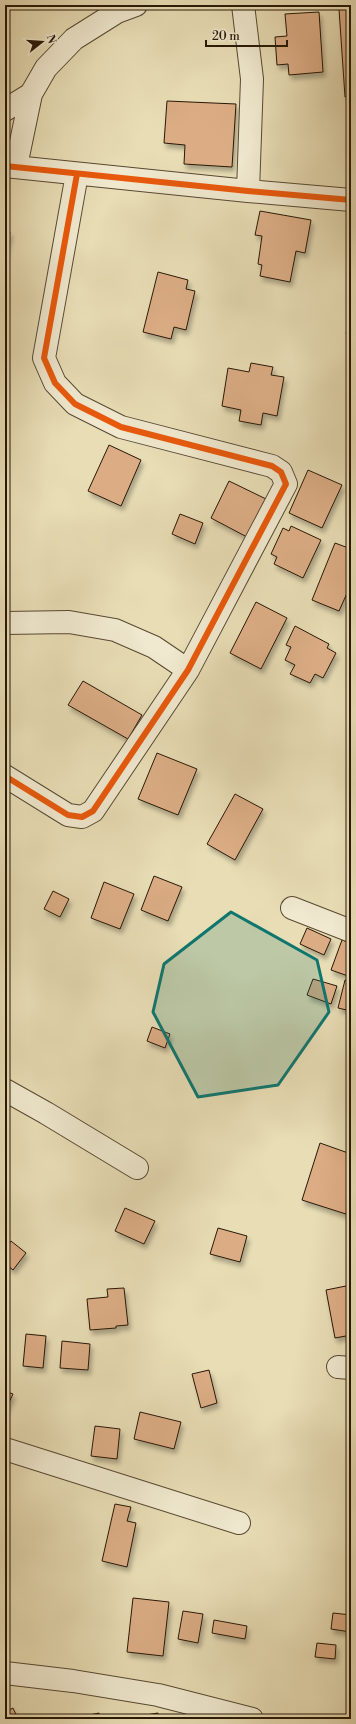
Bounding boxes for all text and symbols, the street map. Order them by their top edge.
north arrow [22,22,62,62]
scale bar [206,22,287,48]
text: 20 m [212,29,240,44]
text: N [43,33,59,46]

